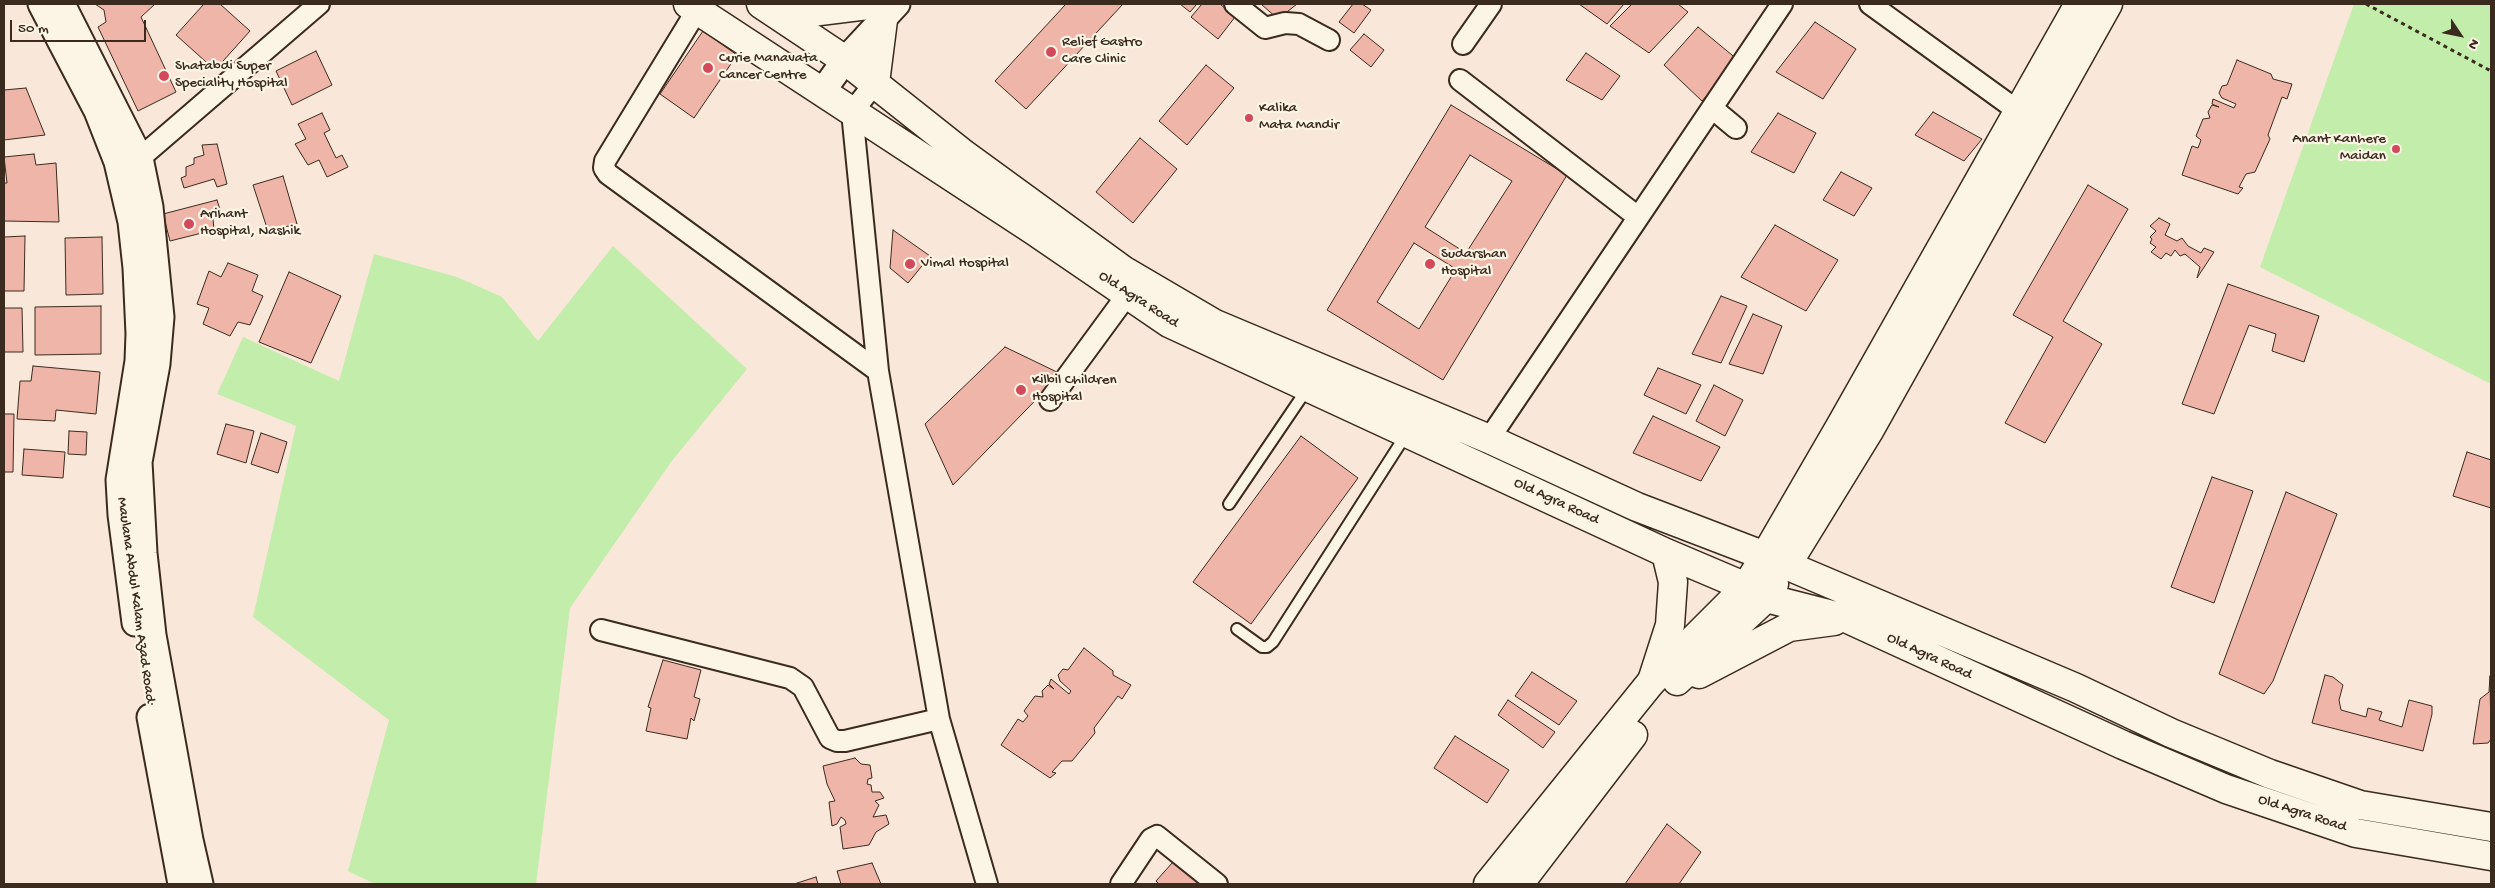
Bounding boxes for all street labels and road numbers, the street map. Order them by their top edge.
street label: Old Agra Road [1095,267,1181,333]
street label: Old Agra Road [1511,474,1601,530]
street label: Maulana Abdul Kalam Azad Road [112,496,158,704]
street label: Old Agra Road [1884,629,1974,685]
street label: Old Agra Road [2255,791,2349,837]

